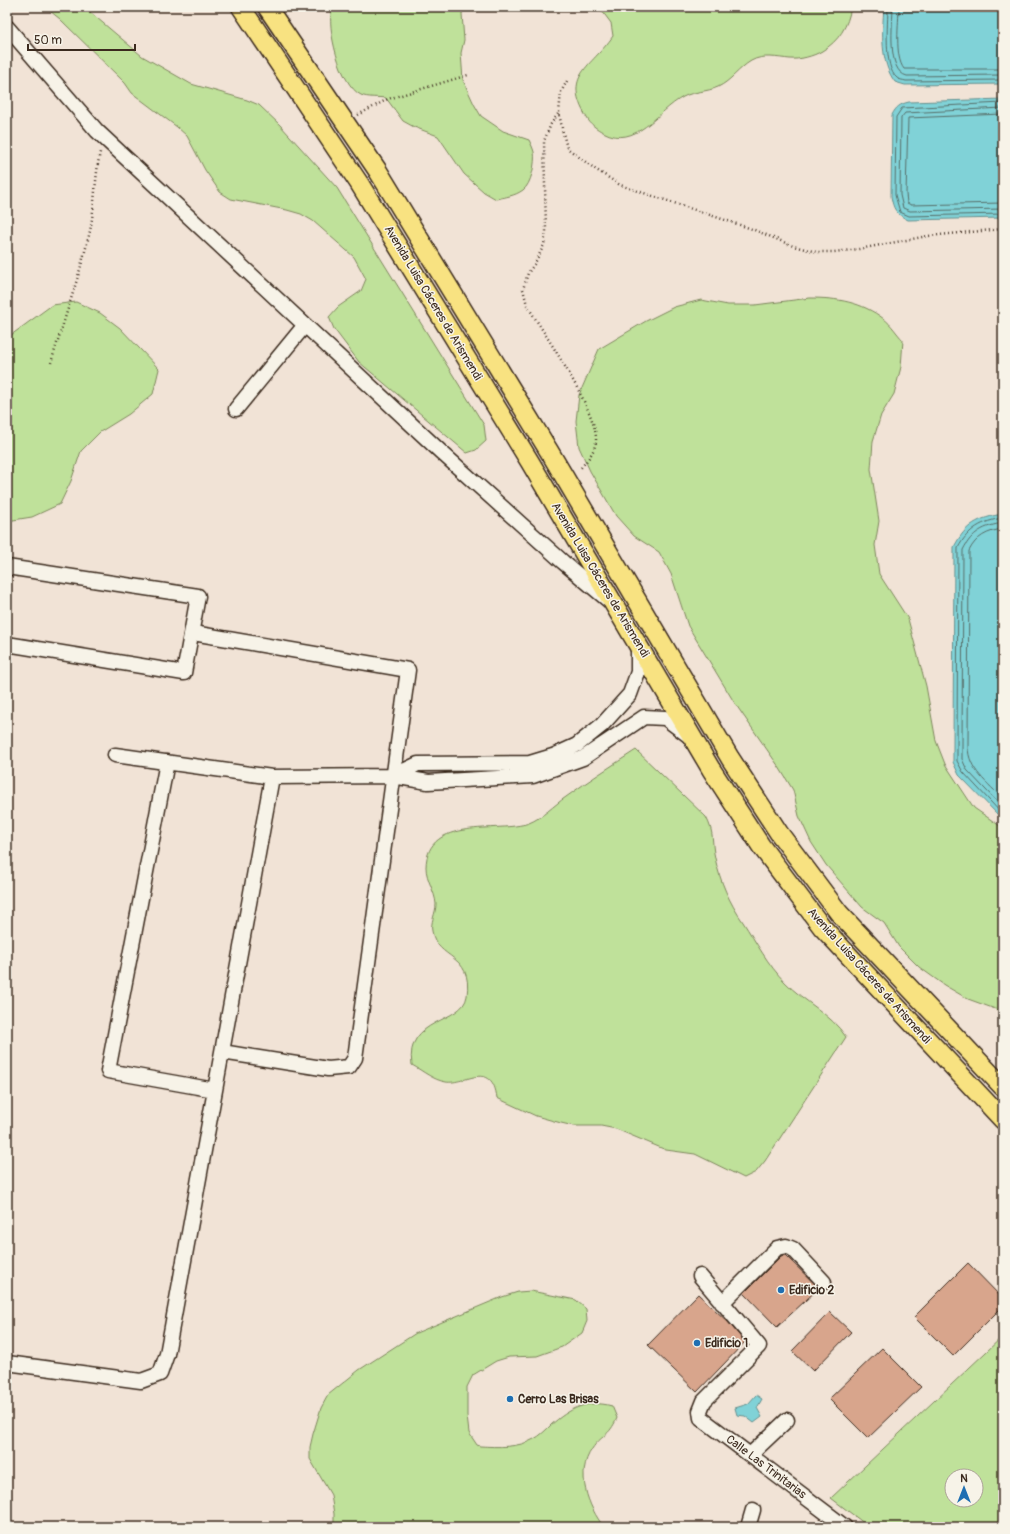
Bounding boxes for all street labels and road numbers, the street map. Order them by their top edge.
street label: Avenida Luisa Cáceres de Arismendi [381,223,485,383]
street label: Avenida Luisa Cáceres de Arismendi [548,500,652,660]
street label: Avenida Luisa Cáceres de Arismendi [804,905,934,1047]
street label: Calle Las Trinitarias [723,1432,810,1503]

